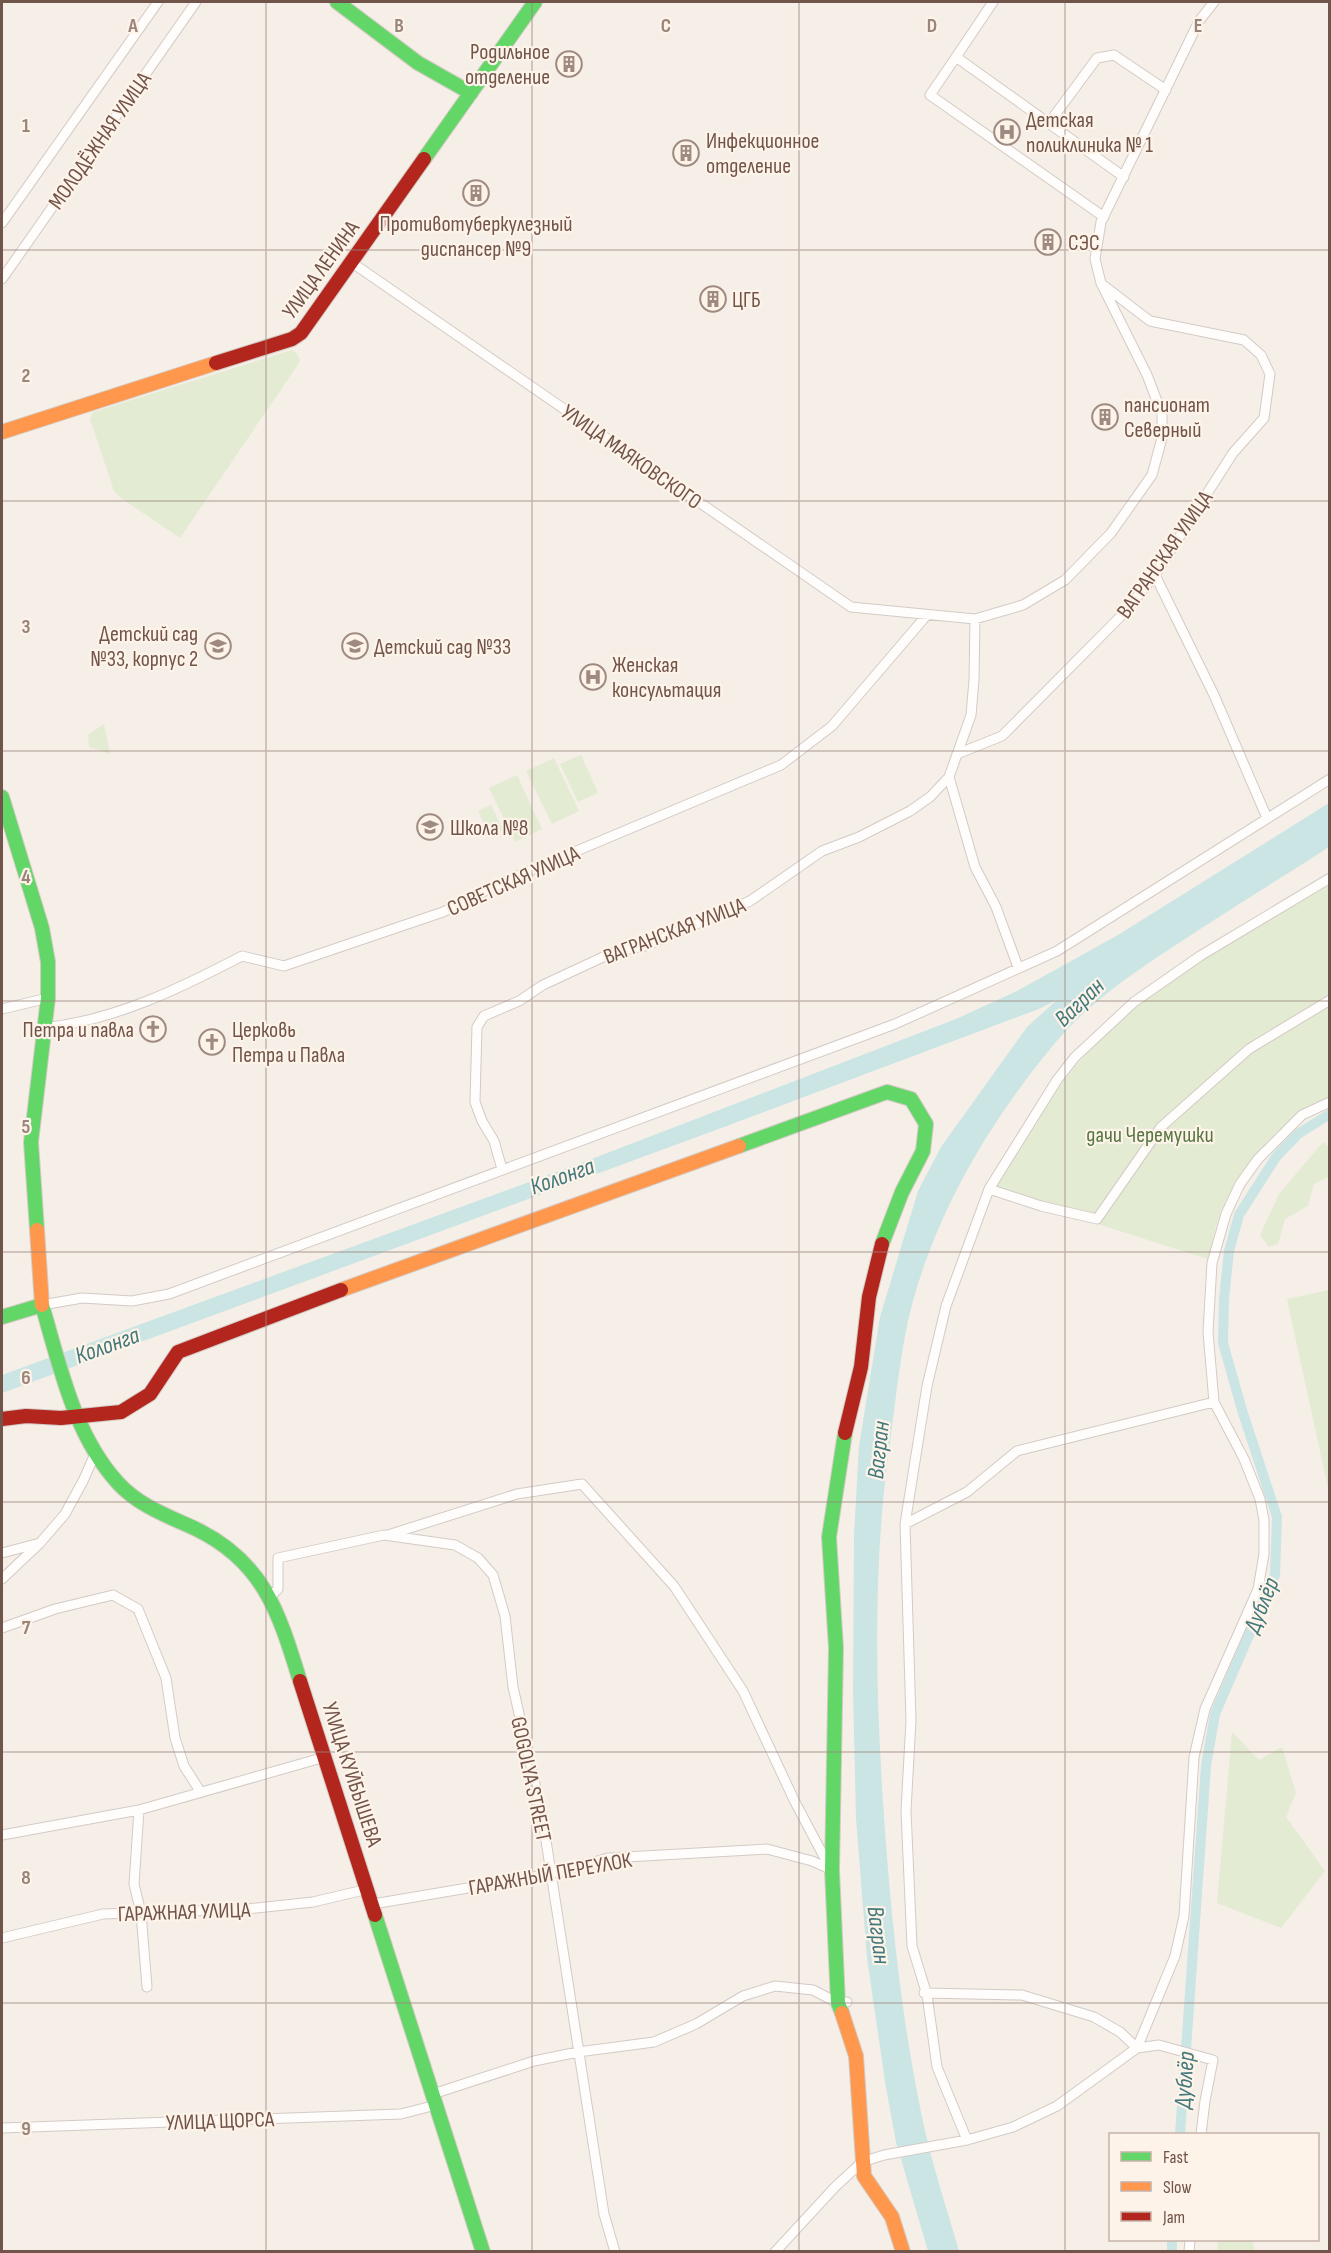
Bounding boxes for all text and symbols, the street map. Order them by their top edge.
text: A [127,14,138,38]
text: B [394,14,404,38]
text: C [661,14,671,38]
text: D [927,14,937,38]
text: E [1194,14,1202,38]
place label: Родильное отделение [465,39,550,91]
building icon: Родильное отделение [554,49,584,79]
street label: МОЛОДЁЖНАЯ УЛИЦА [43,67,158,215]
place label: Детская поликлиника № 1 [1026,107,1153,159]
text: 1 [22,114,30,138]
hospital icon: Детская поликлиника № 1 [992,117,1022,147]
place label: Инфекционное отделение [706,128,819,180]
building icon: Инфекционное отделение [671,138,701,168]
building icon: Противотуберкулезный диспансер №9 [461,178,491,208]
place label: Противотуберкулезный диспансер №9 [380,211,572,263]
street label: УЛИЦА ЛЕНИНА [277,215,366,324]
building icon: СЭС [1033,227,1063,257]
place label: СЭС [1068,230,1100,257]
building icon: ЦГБ [698,284,728,314]
place label: ЦГБ [732,287,761,314]
text: 2 [22,364,30,388]
place label: пансионат Северный [1124,392,1210,444]
street label: УЛИЦА МАЯКОВСКОГО [556,399,707,516]
building icon: пансионат Северный [1090,402,1120,432]
street label: ВАГРАНСКАЯ УЛИЦА [1111,485,1220,624]
text: 3 [22,615,31,639]
place label: Детский сад №33, корпус 2 [90,621,198,673]
school or university icon: Детский сад №33, корпус 2 [203,631,233,661]
school or university icon: Детский сад №33 [340,631,370,661]
place label: Детский сад №33 [374,634,511,661]
place label: Женская консультация [612,652,721,704]
hospital icon: Женская консультация [578,662,608,692]
school or university icon: Школа №8 [415,812,445,842]
place label: Школа №8 [450,815,528,842]
street label: СОВЕТСКАЯ УЛИЦА [443,840,585,923]
text: 4 [21,865,31,889]
street label: ВАГРАНСКАЯ УЛИЦА [600,892,750,971]
water label: Вагран [1048,972,1110,1033]
church icon: Петра и павла [138,1014,168,1044]
place label: Петра и павла [23,1017,134,1044]
place label: Церковь Петра и Павла [232,1017,345,1069]
church icon: Церковь Петра и Павла [197,1027,227,1057]
text: 5 [22,1115,31,1139]
park label: дачи Черемушки [1086,1122,1214,1149]
water label: Колонга [526,1151,599,1201]
water label: Колонга [71,1320,144,1370]
text: 6 [21,1366,31,1390]
water label: Вагран [861,1419,896,1480]
water label: Дублёр [1237,1573,1286,1639]
text: 7 [22,1616,31,1640]
street label: УЛИЦА КУЙБЫШЕВА [316,1699,388,1851]
street label: GOGOLYA STREET [504,1714,557,1844]
street label: ГАРАЖНЫЙ ПЕРЕУЛОК [466,1847,634,1902]
text: 8 [21,1866,31,1890]
street label: ГАРАЖНАЯ УЛИЦА [117,1897,251,1928]
water label: Вагран [861,1904,896,1966]
water label: Дублёр [1168,2050,1201,2111]
street label: УЛИЦА ЩОРСА [165,2106,275,2137]
text: 9 [21,2117,31,2141]
legend [1109,2133,1319,2241]
text: Fast [1163,2147,1189,2168]
text: Slow [1163,2177,1192,2198]
text: Jam [1162,2207,1185,2228]

